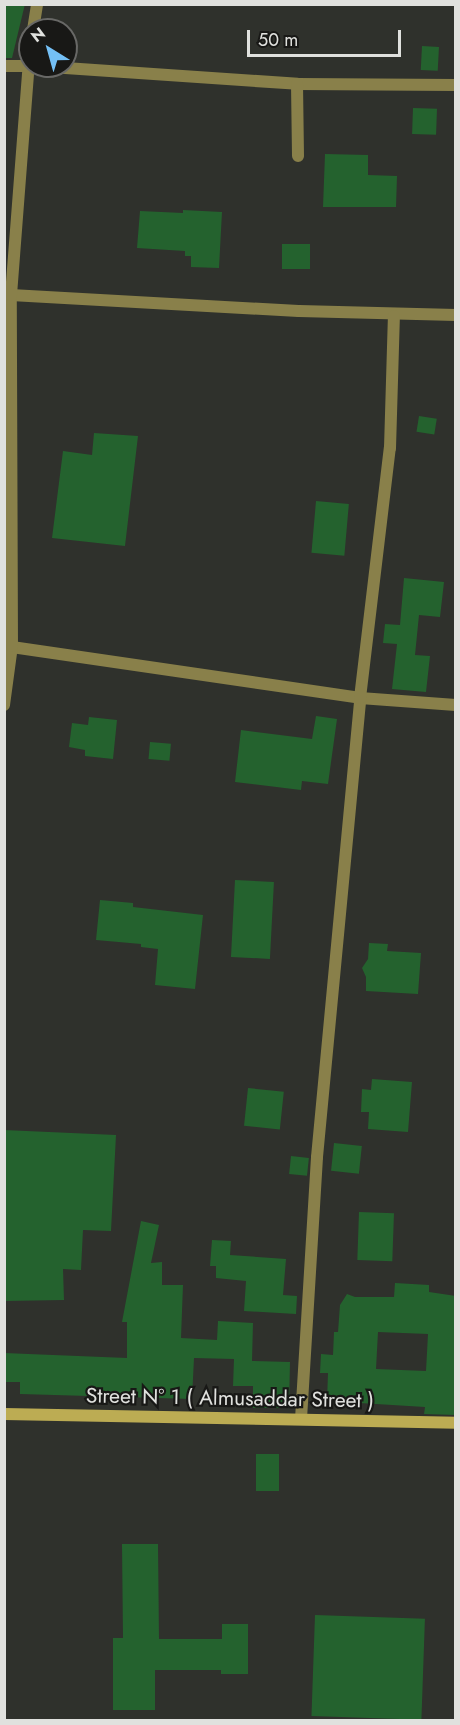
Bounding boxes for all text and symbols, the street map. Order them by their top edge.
north arrow [18,18,78,78]
scale bar [250,18,404,56]
text: N [26,22,50,48]
text: 50 m [258,27,298,53]
street label: Street N° 1 ( Almusaddar Street ) [86,1383,374,1413]

